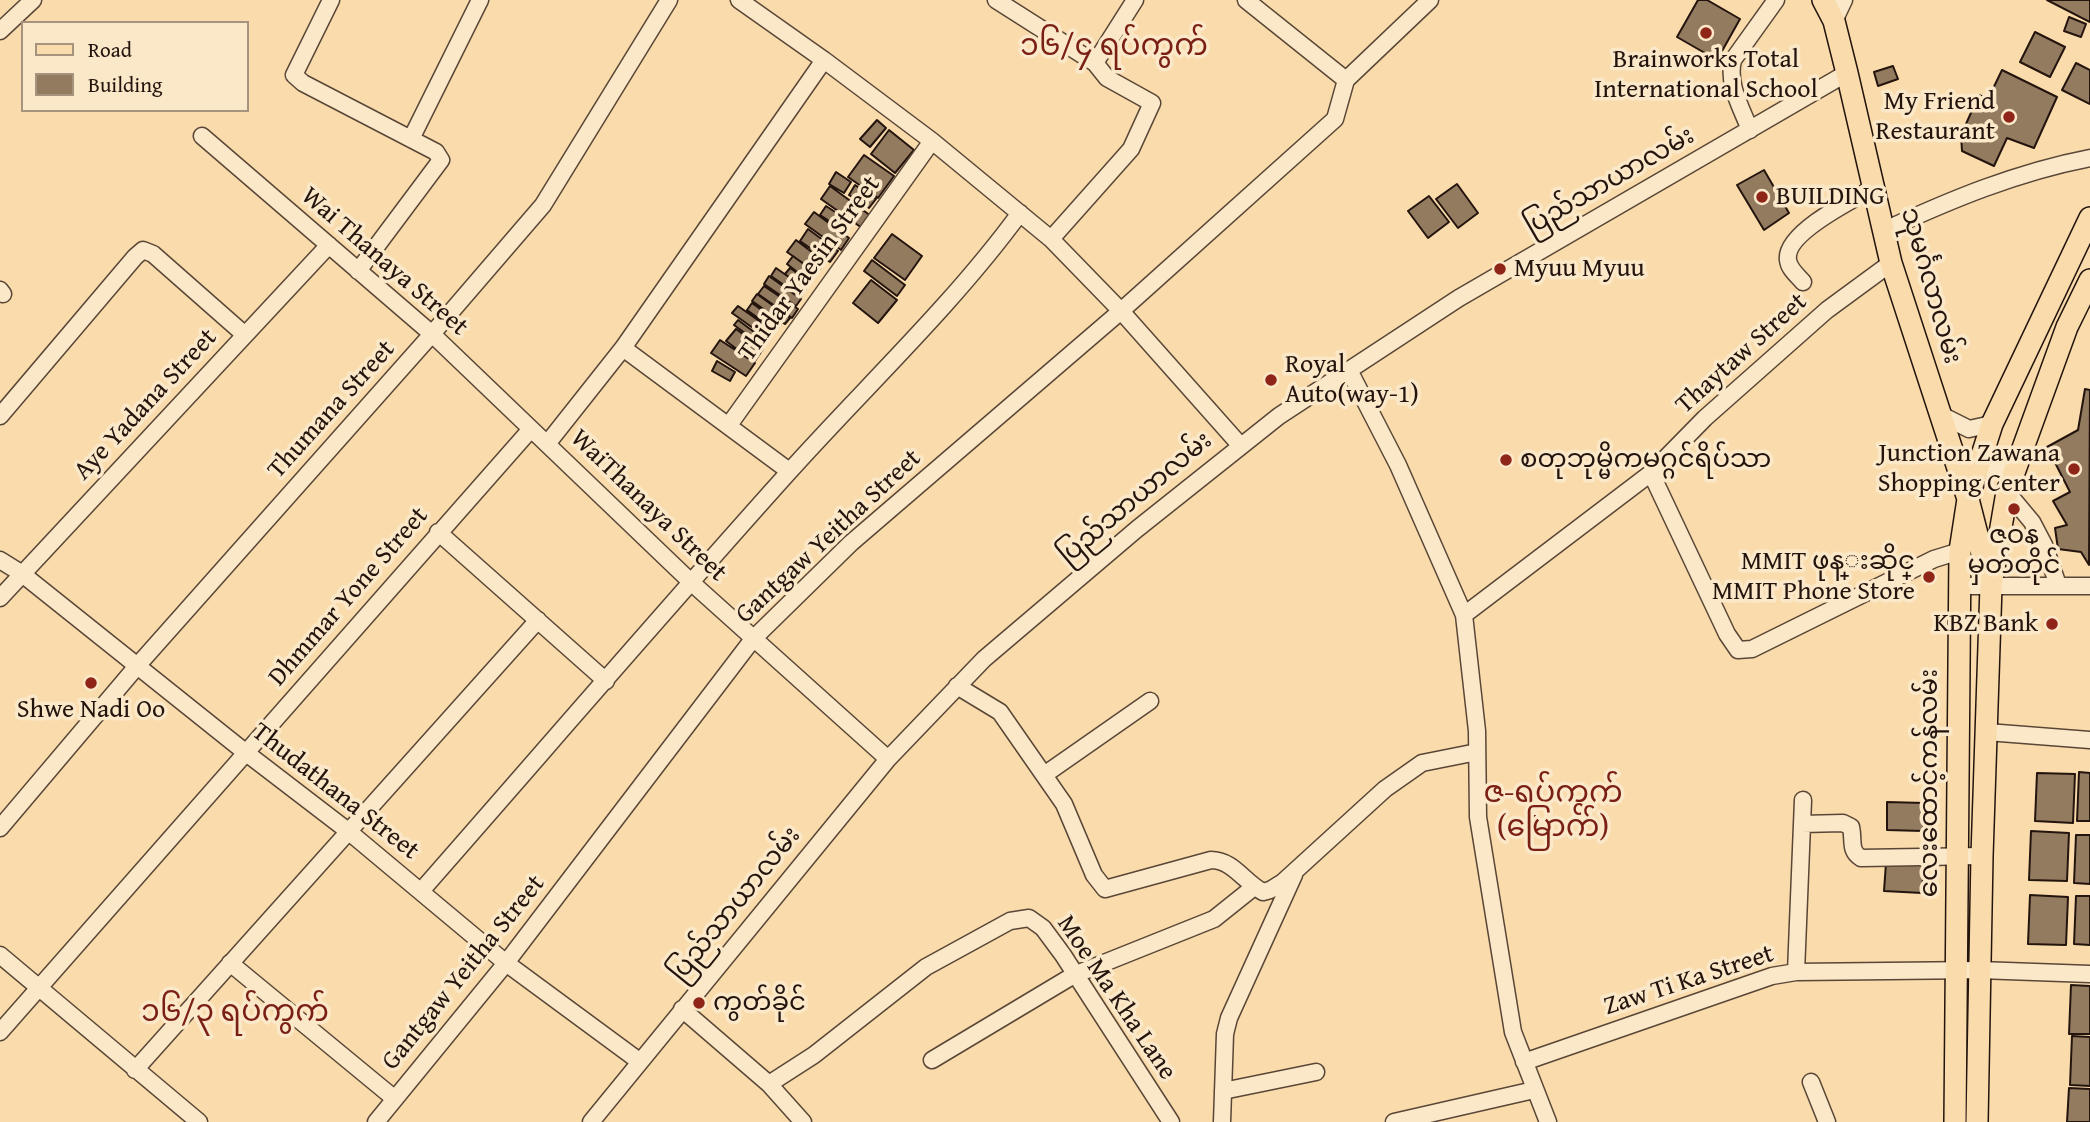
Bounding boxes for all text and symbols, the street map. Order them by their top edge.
legend [21,21,248,112]
marker: Brainworks Total International School [1698,25,1714,41]
district label: ၁၆/၄ ရပ်ကွက် [1020,29,1208,65]
text: Road [88,34,132,65]
place label: Brainworks Total International School [1594,44,1818,106]
text: Building [88,69,162,100]
place label: My Friend Restaurant [1875,86,1995,148]
marker: My Friend Restaurant [2001,109,2017,125]
street label: ပြည်သာယာလမ်း [1520,121,1700,243]
street label: Thidar Yaesin Street [732,170,888,368]
street label: Wai Thanaya Street [294,181,474,343]
place label: BUILDING [1776,181,1885,213]
marker: BUILDING [1754,189,1770,205]
street label: သုမင်္ဂလာလမ်း [1893,204,1967,368]
place label: Myuu Myuu [1514,253,1645,285]
marker: Myuu Myuu [1492,261,1508,277]
street label: Thaytaw Street [1670,287,1814,421]
street label: Aye Yadana Street [68,323,224,487]
street label: Thumana Street [262,334,402,486]
place label: Royal Auto(way-1) [1285,349,1419,410]
marker: Royal Auto(way-1) [1263,372,1279,388]
street label: WaiThanaya Street [563,423,733,589]
street label: ပြည်သာယာလမ်း [1053,426,1219,572]
place label: Junction Zawana Shopping Center [1878,438,2060,500]
street label: Gantgaw Yeitha Street [730,443,928,631]
place label: စတုဘုမ္မိကမဂ္ဂင်ရိပ်သာ [1520,444,1771,476]
marker: စတုဘုမ္မိကမဂ္ဂင်ရိပ်သာ [1498,452,1514,468]
marker: Junction Zawana Shopping Center [2066,461,2082,477]
street label: Dhmmar Yone Street [263,501,435,693]
marker: ဇဝန မှတ်တိုင် [2006,501,2022,517]
place label: ဇဝန မှတ်တိုင် [1968,520,2060,582]
place label: MMIT ဖုန္းဆိုင္ MMIT Phone Store [1712,546,1915,608]
marker: MMIT ဖုန္းဆိုင္ MMIT Phone Store [1921,569,1937,585]
place label: KBZ Bank [1934,608,2038,640]
marker: KBZ Bank [2044,616,2060,632]
street label: လေးထောင့်ကန်လမ်း [1914,669,1946,897]
marker: Shwe Nadi Oo [83,675,99,691]
place label: Shwe Nadi Oo [17,694,165,726]
street label: Thudathana Street [245,717,425,867]
district label: ဇ-ရပ်ကွက် (မြောက်) [1483,776,1623,846]
street label: ပြည်သာယာလမ်း [664,821,808,989]
street label: Gantgaw Yeitha Street [376,869,552,1077]
street label: Moe Ma Kha Lane [1049,910,1183,1086]
street label: Zaw Ti Ka Street [1600,939,1778,1023]
place label: ကွတ်ခိုင် [713,987,806,1019]
district label: ၁၆/၃ ရပ်ကွက် [141,995,329,1031]
marker: ကွတ်ခိုင် [691,995,707,1011]

